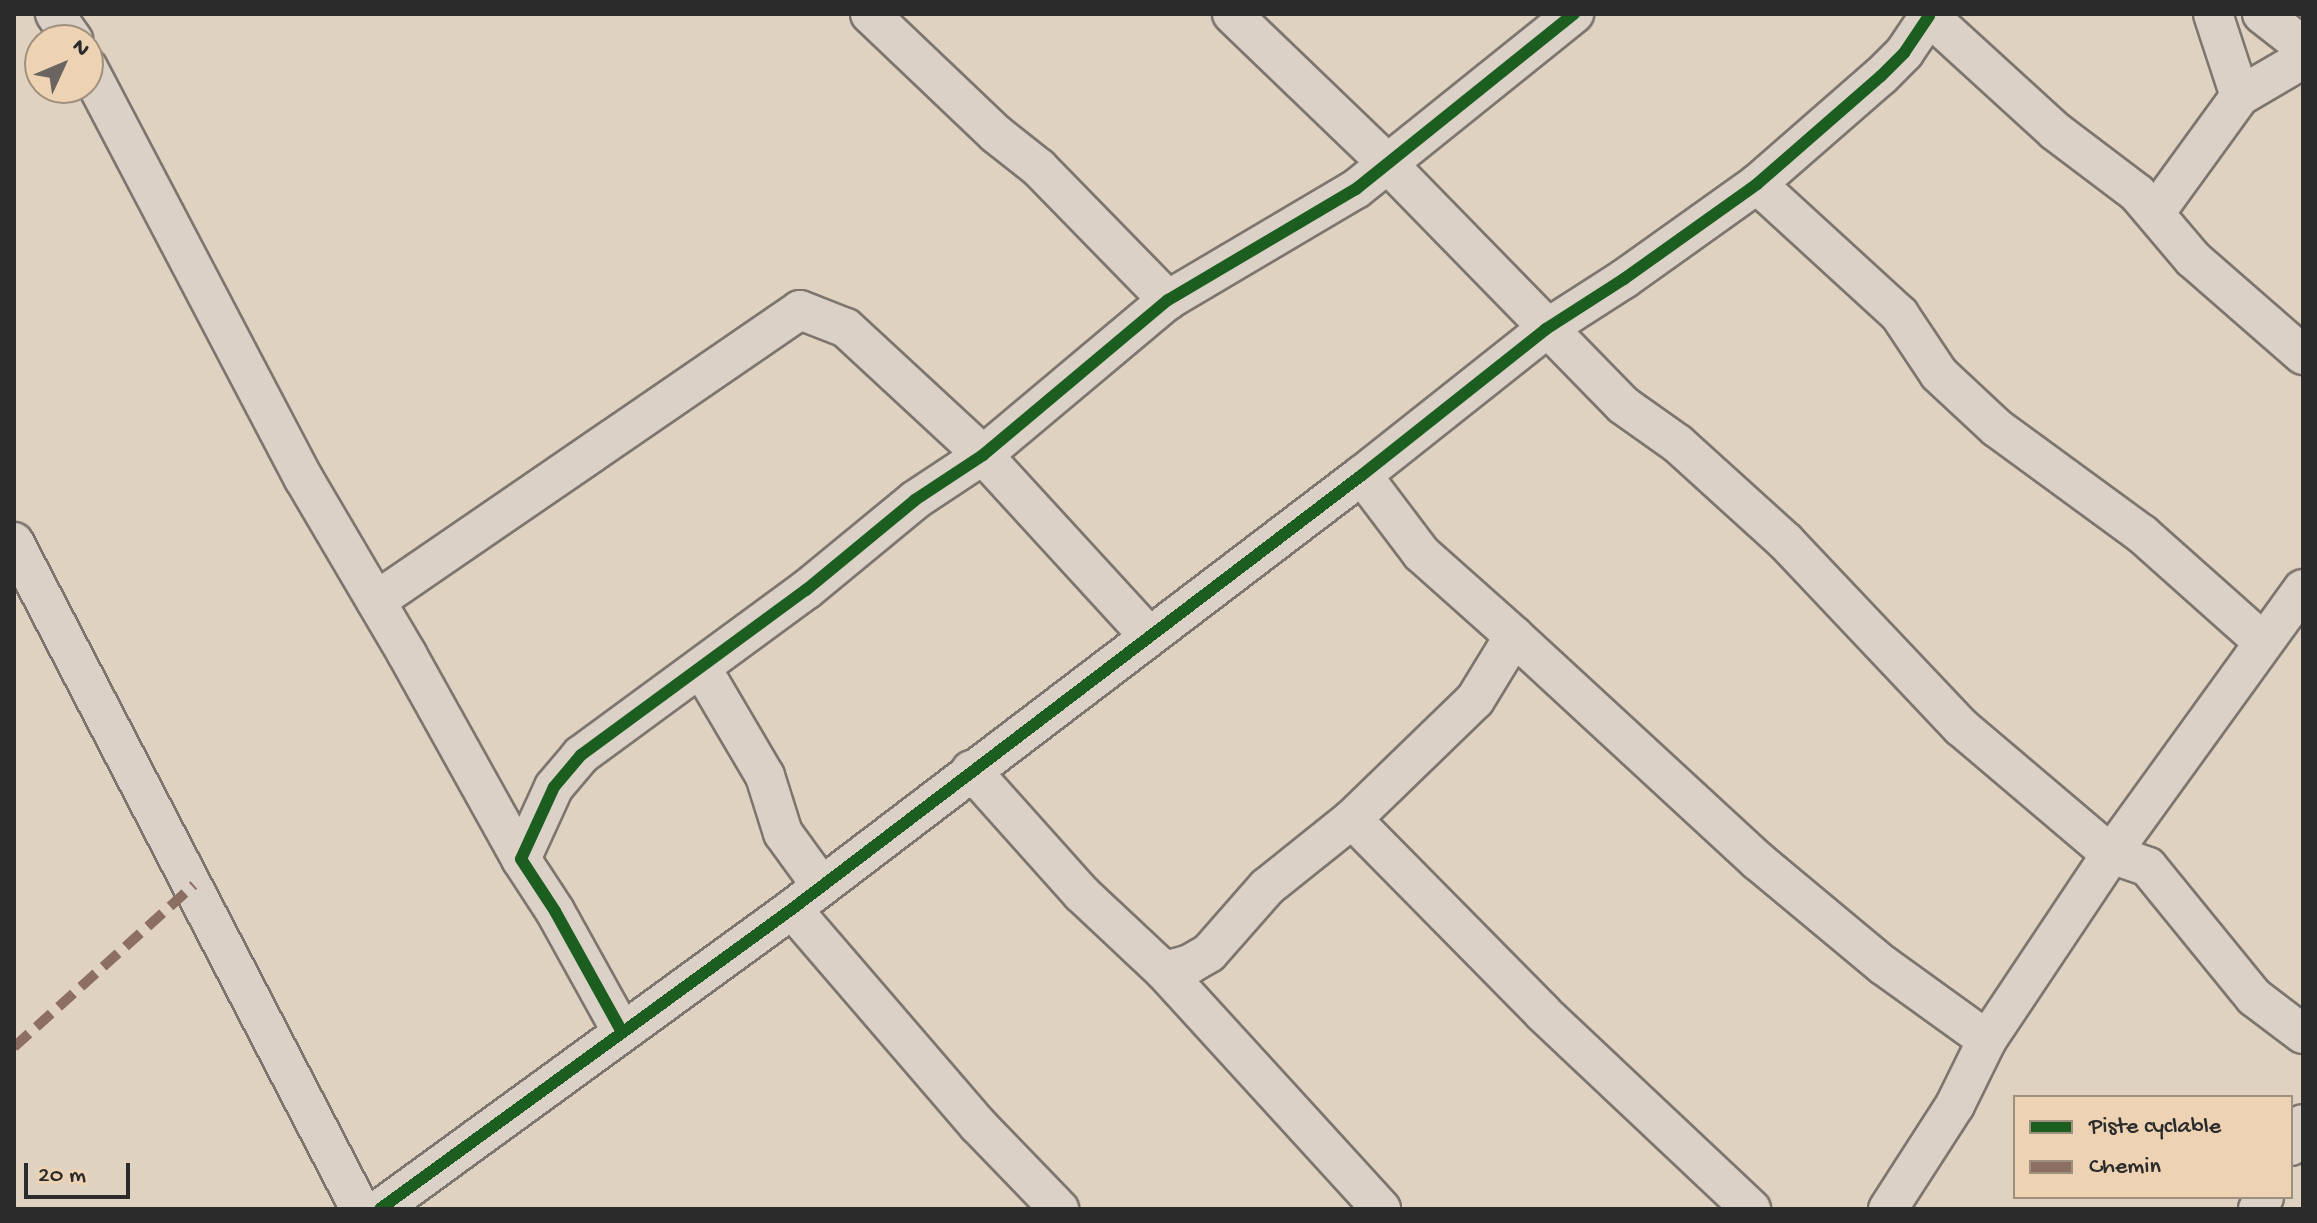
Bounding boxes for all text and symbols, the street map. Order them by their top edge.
north arrow [24,24,104,104]
text: N [65,35,94,63]
legend [2013,1095,2293,1199]
text: Piste cyclable [2089,1113,2221,1142]
scale bar [28,1147,134,1197]
text: Chemin [2089,1153,2161,1182]
text: 20 m [38,1162,86,1191]

